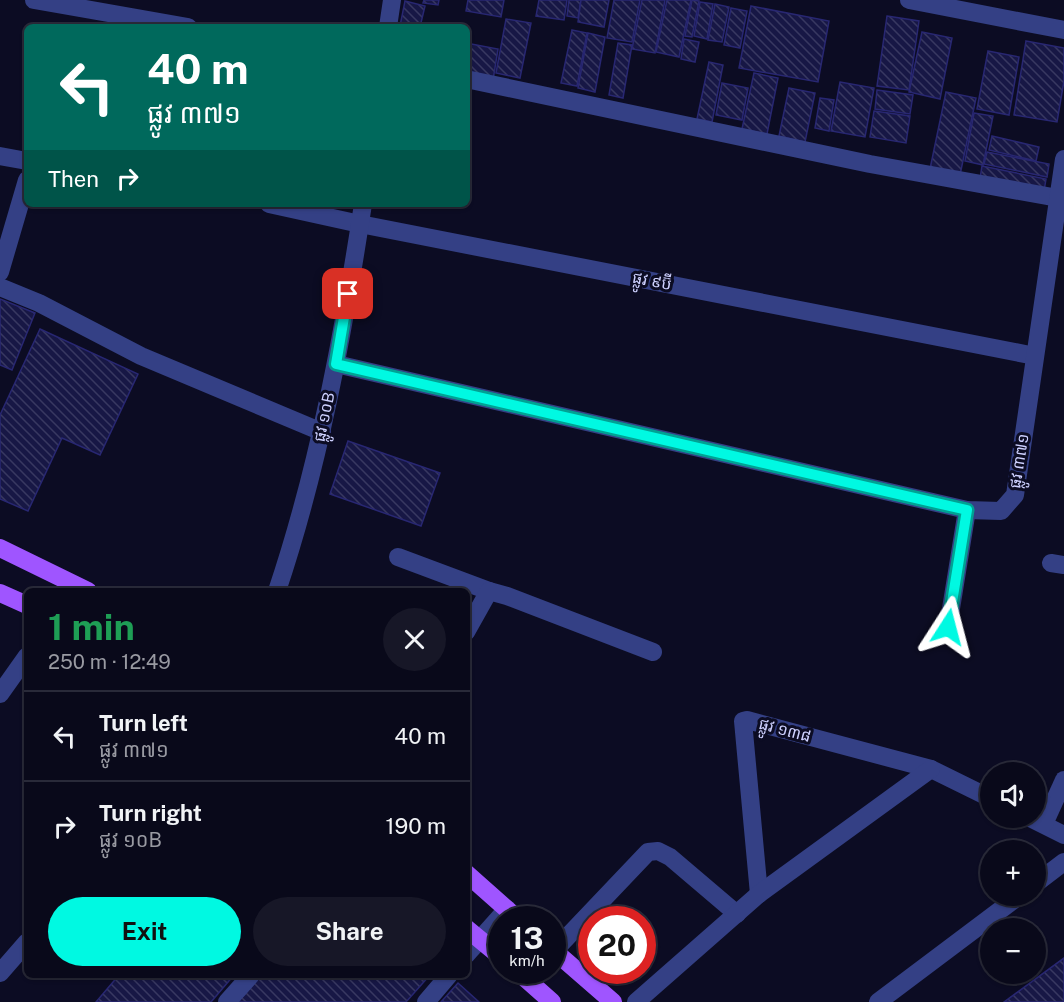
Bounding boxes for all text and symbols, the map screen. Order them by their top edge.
text: 40 m [147,44,249,93]
icon: left [48,48,126,126]
text: ផ្លូវ ៣៧១ [147,97,241,129]
icon: right [111,162,144,195]
text: Then [48,166,99,192]
street label: ផ្លូវ ៩ប៊ី [630,265,674,299]
pin [322,268,373,319]
icon: arrive [331,277,364,310]
street label: ផ្លូវ ១០B [309,390,343,445]
street label: ផ្លូវ ៣៧១ [1005,432,1037,491]
position arrow [916,595,980,659]
text: 1 min [48,606,135,648]
button: close [383,608,446,671]
text: 250 m · 12:49 [48,650,171,674]
text: Turn left [99,710,188,736]
street label: ផ្លូវ ១៣៨ [756,714,813,751]
icon: left [48,720,81,753]
text: 40 m [394,723,446,749]
text: ផ្លូវ ៣៧១ [99,738,169,762]
map controls [980,762,1046,984]
button: sound [980,762,1046,828]
text: Turn right [99,800,202,826]
icon: right [48,810,81,843]
text: 190 m [386,813,446,839]
text: ផ្លូវ ១០B [99,828,162,852]
button: + [980,840,1046,906]
button: Exit [48,897,241,966]
button: Share [253,897,446,966]
speed limit sign: 20 [578,906,656,984]
button: − [980,918,1046,984]
text: 13 [511,920,543,956]
text: km/h [509,952,545,969]

